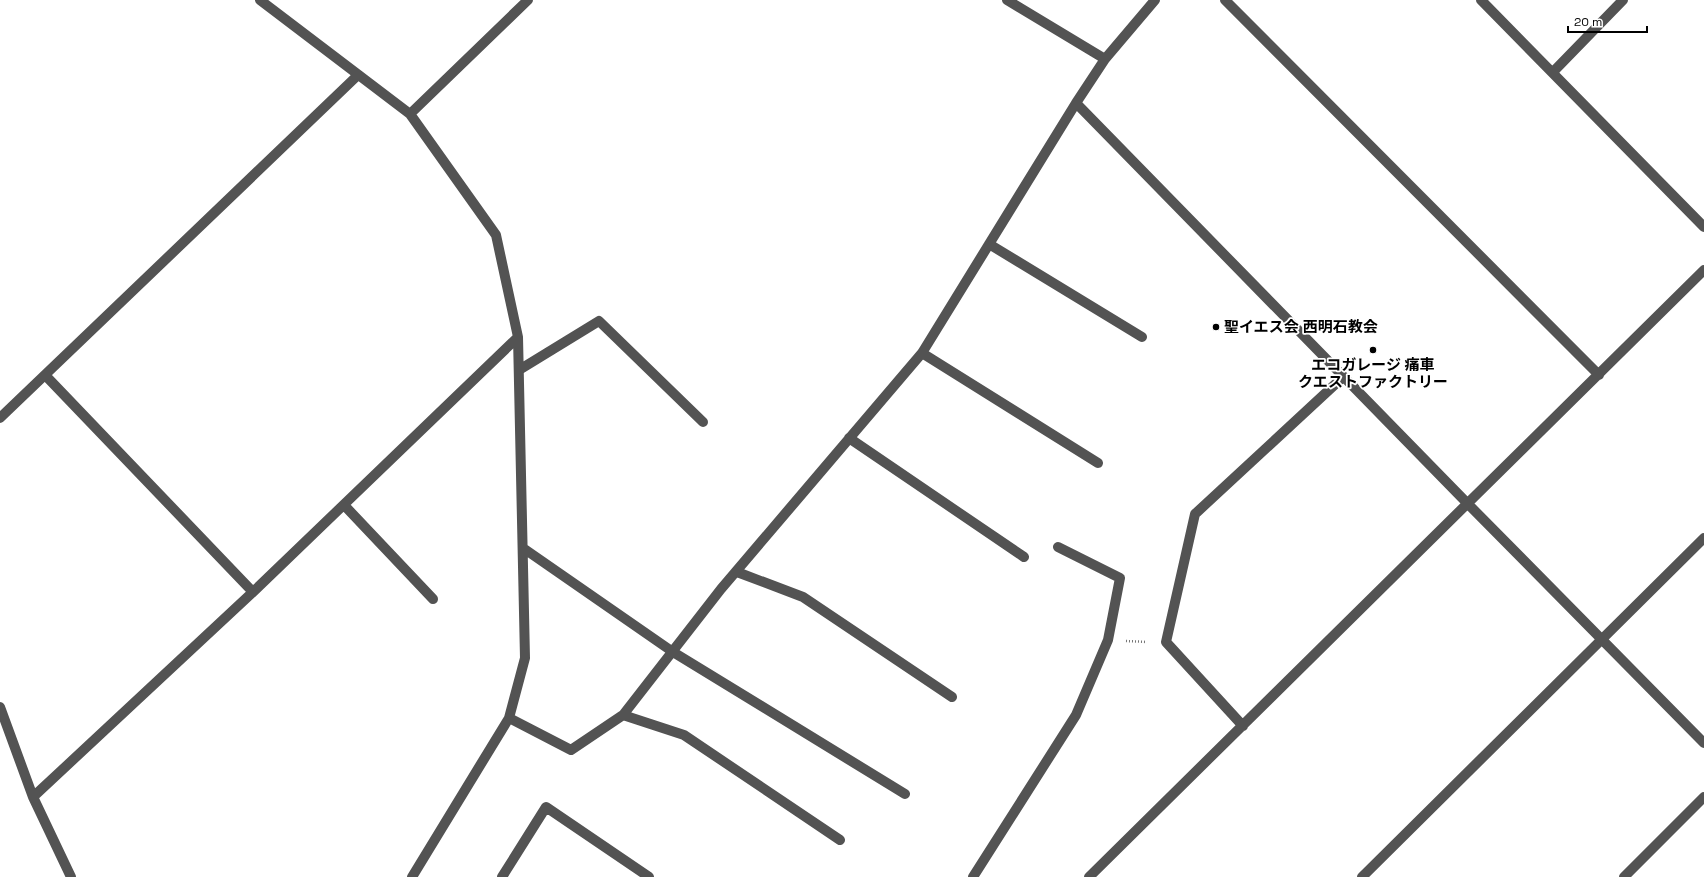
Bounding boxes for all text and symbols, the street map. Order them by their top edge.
scale bar [1568,8,1647,34]
text: 20 m [1574,14,1602,30]
place label: 聖イエス会 西明石教会 [1224,317,1378,336]
marker: 聖イエス会 西明石教会 [1211,322,1221,332]
marker: エコガレージ 痛車 クエストファクトリー [1368,345,1378,355]
place label: エコガレージ 痛車 クエストファクトリー [1298,355,1448,391]

